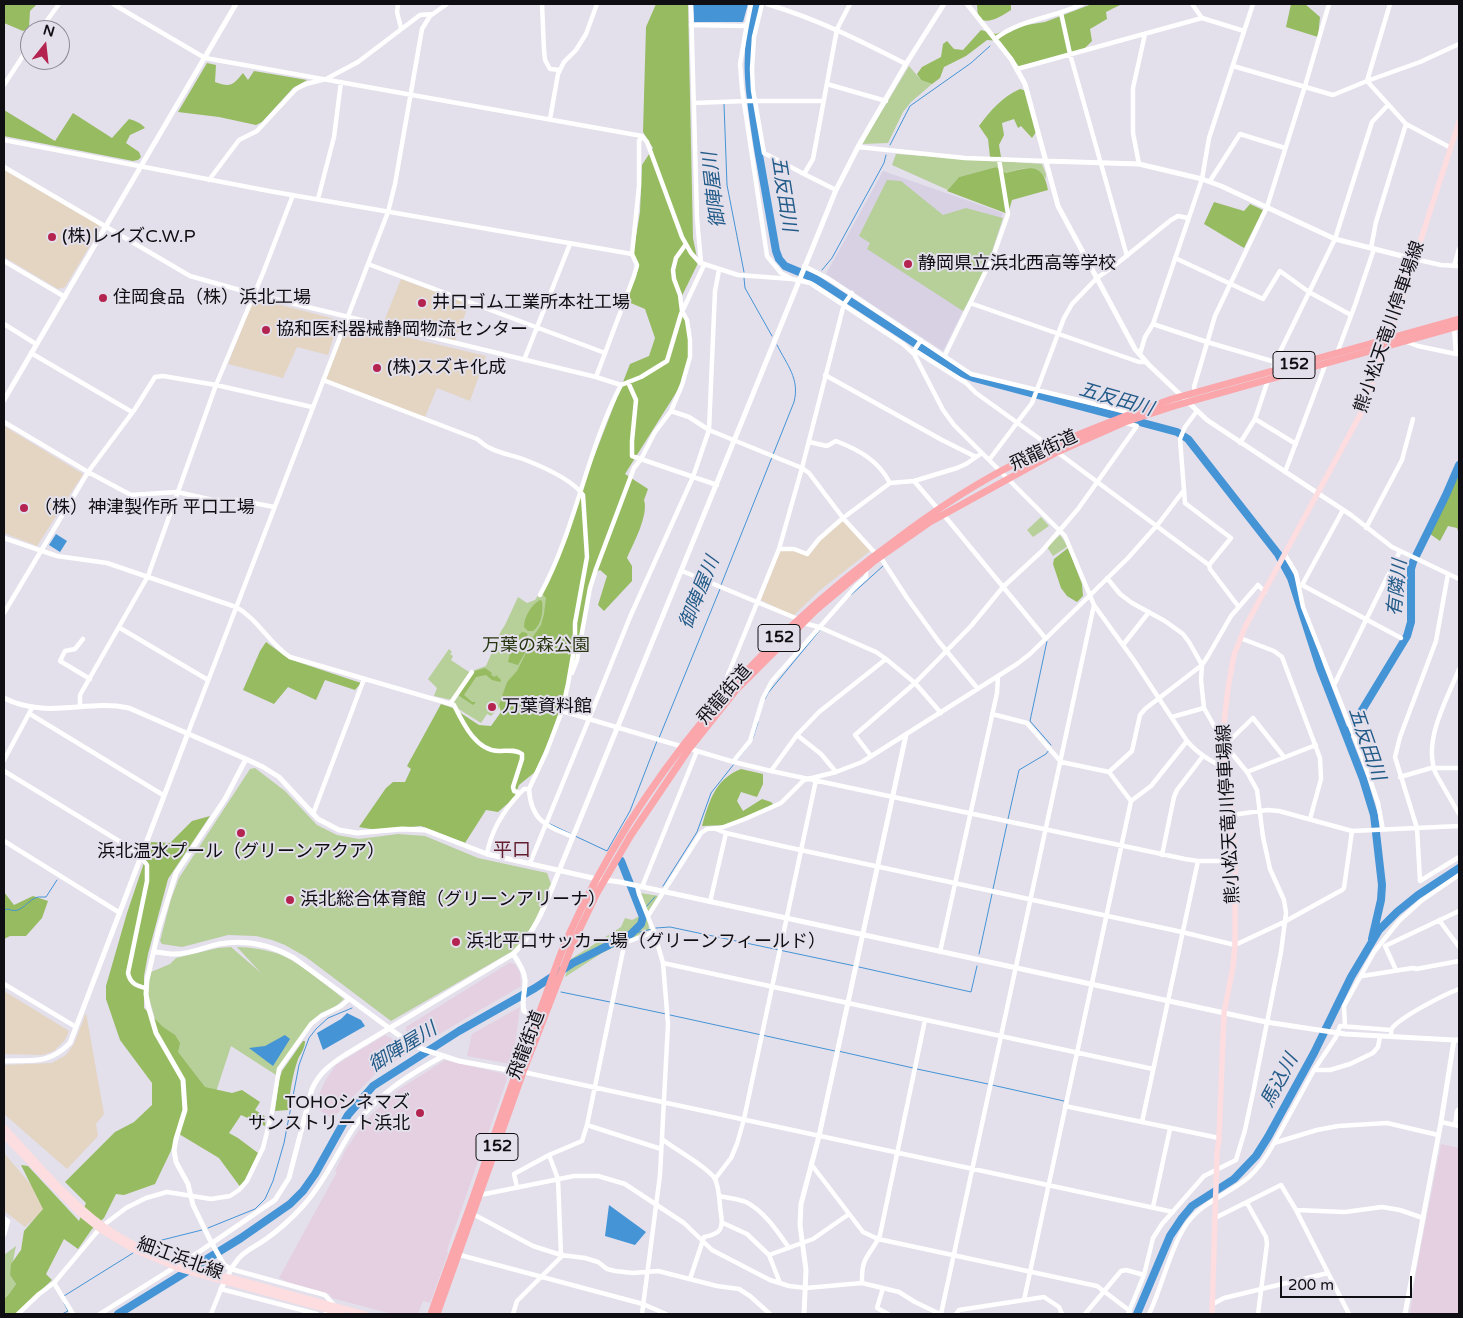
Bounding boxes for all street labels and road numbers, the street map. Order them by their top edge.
street label: 熊小松天竜川停車場線 [1350,238,1430,416]
road number: 152 [1273,352,1315,378]
street label: 飛龍街道 [1007,426,1081,476]
road number: 152 [758,624,800,651]
street label: 飛龍街道 [693,661,757,729]
street label: 熊小松天竜川停車場線 [1214,724,1244,904]
street label: 飛龍街道 [504,1008,550,1082]
road number: 152 [476,1134,518,1160]
street label: 細江浜北線 [134,1233,226,1285]

